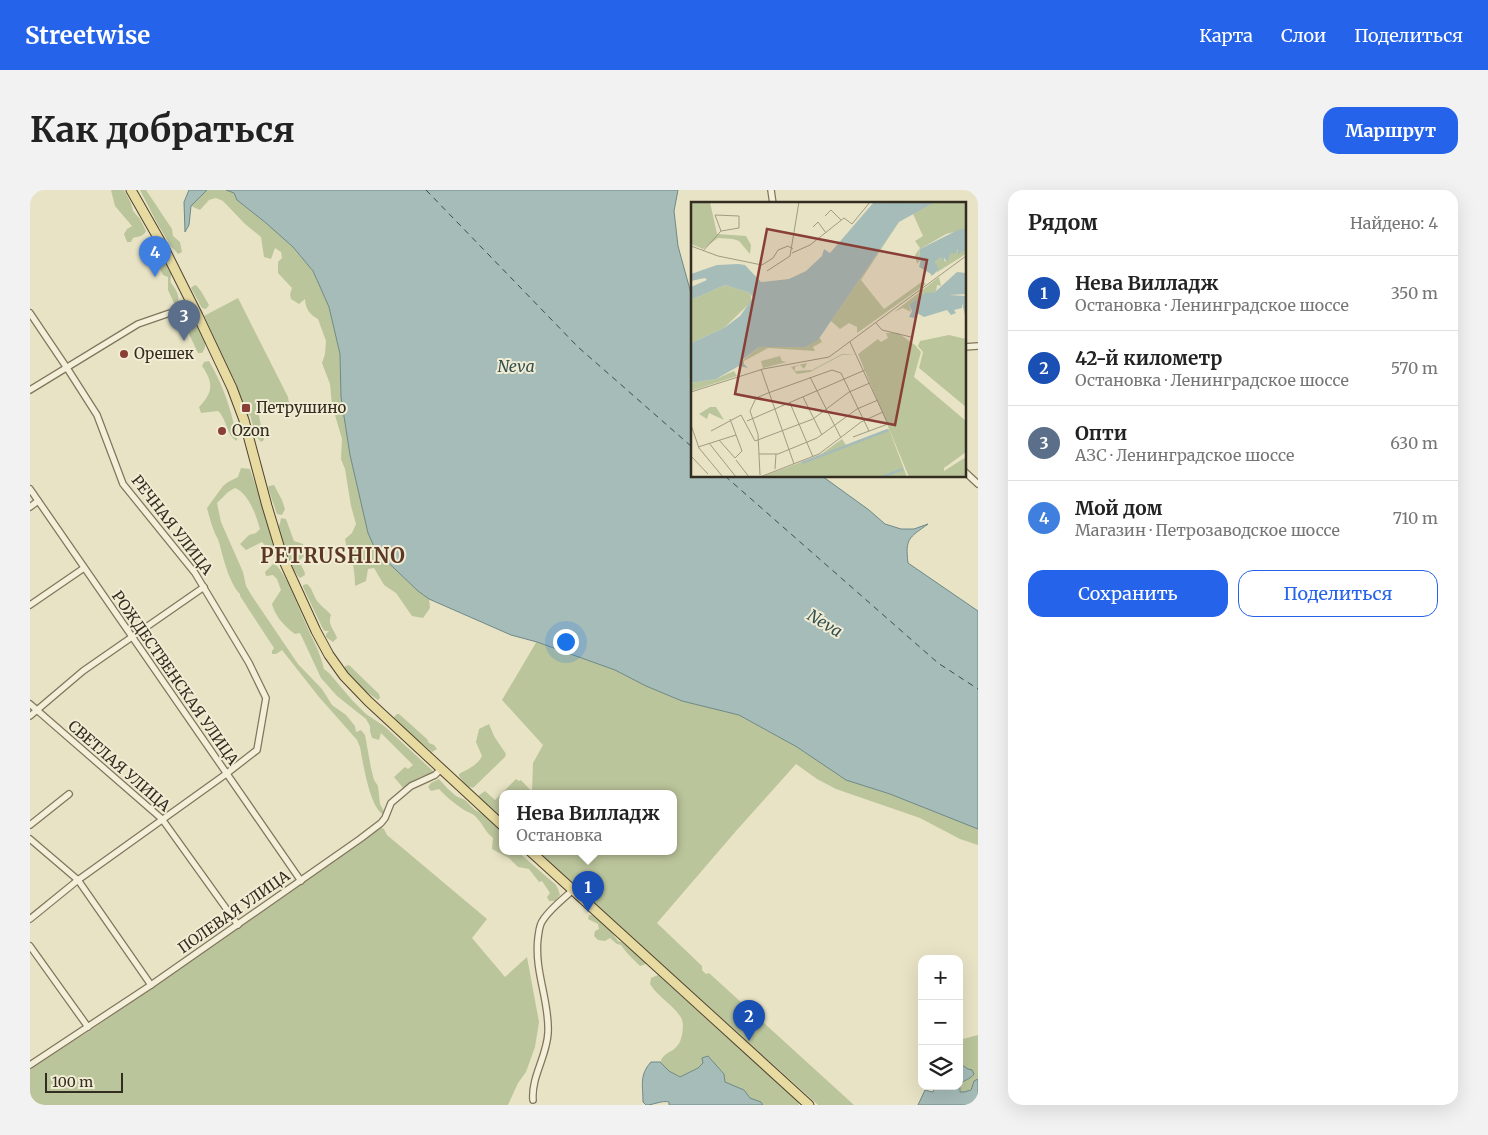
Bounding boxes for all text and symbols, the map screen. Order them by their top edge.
text: Streetwise [25,20,150,51]
text: Карта [1199,24,1253,47]
text: Слои [1281,24,1326,47]
text: Поделиться [1354,24,1463,47]
button: Маршрут [1323,107,1458,154]
text: Как добраться [30,108,295,152]
inset map [691,202,966,478]
text: Рядом [1028,209,1098,236]
text: Найдено: 4 [1350,213,1438,233]
pin: 4 [139,236,171,277]
text: Нева Вилладж [1075,271,1219,295]
text: 1 [1040,283,1048,303]
text: 350 m [1391,283,1438,303]
text: Остановка · Ленинградское шоссе [1075,295,1349,315]
pin: 3 [168,300,200,341]
place label: Орешек [134,344,195,363]
text: 42-й километр [1075,346,1222,370]
marker: Орешек [118,348,130,360]
water label: Neva [497,356,535,376]
text: 2 [1039,358,1049,378]
text: 570 m [1391,358,1438,378]
text: Остановка · Ленинградское шоссе [1075,370,1349,390]
place label: Петрушино [256,398,347,417]
marker: Петрушино [240,402,252,414]
place label: Ozon [232,421,270,440]
text: Опти [1075,421,1127,445]
marker: Ozon [216,425,228,437]
text: 3 [1039,433,1049,453]
text: 630 m [1390,433,1438,453]
text: АЗС · Ленинградское шоссе [1075,445,1294,465]
street label: РЕЧНАЯ УЛИЦА [128,471,217,579]
text: Мой дом [1075,496,1162,520]
text: 4 [1039,508,1049,528]
text: 710 m [1393,508,1438,528]
text: Магазин · Петрозаводское шоссе [1075,520,1340,540]
district label: PETRUSHINO [260,543,406,568]
button: Сохранить [1028,570,1228,617]
button: Поделиться [1238,570,1438,617]
street label: РОЖДЕСТВЕНСКАЯ УЛИЦА [108,587,243,769]
water label: Neva [804,605,846,641]
your location [553,629,579,655]
street label: СВЕТЛАЯ УЛИЦА [64,716,175,816]
popup [499,790,677,855]
text: Нева Вилладж [516,801,660,825]
text: Остановка [516,825,602,845]
street label: ПОЛЕВАЯ УЛИЦА [174,866,294,957]
pin: 1 [572,871,604,912]
map controls [918,955,963,1090]
button: + [918,955,963,1000]
pin: 2 [733,1000,765,1041]
button: − [918,1000,963,1045]
button: layers [918,1045,963,1090]
scale bar [45,1070,122,1093]
text: 100 m [52,1073,93,1091]

